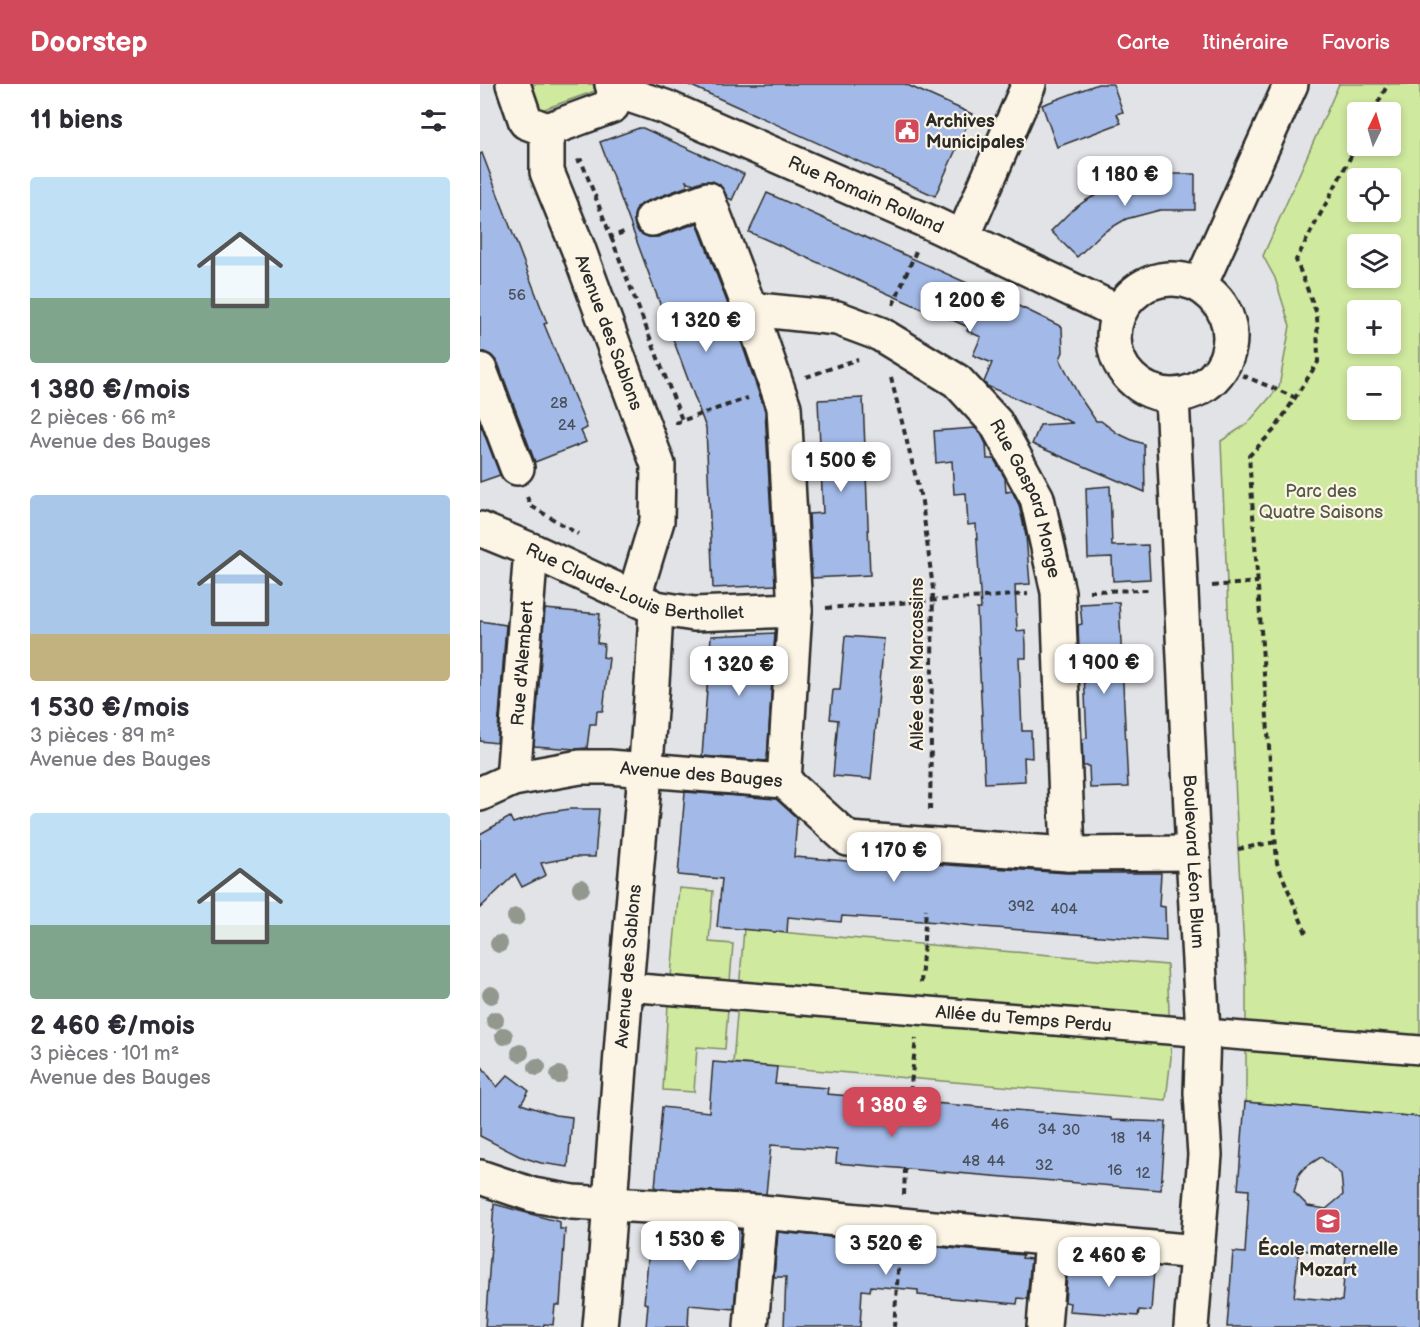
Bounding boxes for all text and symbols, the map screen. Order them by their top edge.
text: Doorstep [30,26,147,59]
text: Carte [1117,30,1170,55]
text: Itinéraire [1203,30,1289,55]
text: Favoris [1322,30,1390,55]
north arrow [1347,102,1401,156]
map controls [1347,102,1401,420]
icon: filters [417,104,450,137]
text: 11 biens [30,105,123,136]
place label: Archives Municipales [925,111,1025,153]
public building icon: Archives Municipales [892,116,922,146]
street label: Rue Romain Rolland [785,152,947,238]
pin: 1 180 € [1070,156,1180,207]
text: 1 180 € [1091,163,1159,187]
button: locate [1347,168,1401,222]
icon: home [186,216,294,324]
button: layers [1347,234,1401,288]
street label: Avenue des Sablons [570,252,647,413]
pin: 1 200 € [915,282,1025,333]
house number: 56 [508,286,526,305]
text: 1 200 € [935,289,1005,313]
button: + [1347,300,1401,354]
pin: 1 320 € [651,302,761,353]
text: 1 320 € [671,309,741,333]
button: − [1347,366,1401,420]
text: 1 380 €/mois [30,375,190,406]
house number: 28 [550,394,568,413]
text: 2 pièces · 66 m² [30,406,176,430]
house number: 24 [558,416,576,435]
street label: Rue Gaspard Monge [985,416,1065,580]
text: Avenue des Bauges [30,430,211,454]
pin: 1 500 € [786,442,896,493]
text: 1 500 € [806,449,876,473]
park label: Parc des Quatre Saisons [1259,481,1383,523]
icon: home [186,534,294,642]
street label: Rue Claude-Louis Berthollet [522,539,745,625]
street label: Allée des Marcassins [907,578,928,750]
street label: Rue d'Alembert [507,600,538,727]
pin: 1 900 € [1049,644,1159,695]
pin: 1 320 € [684,646,794,697]
text: 1 900 € [1069,651,1139,675]
text: 1 320 € [704,653,774,677]
text: 1 530 €/mois [30,693,189,724]
text: 3 pièces · 89 m² [30,724,175,748]
text: Avenue des Bauges [30,748,211,772]
street label: Avenue des Bauges [619,758,783,792]
street label: Boulevard Léon Blum [1178,774,1208,949]
pin: 1 170 € [839,832,949,883]
text: 1 170 € [861,839,927,863]
icon: home [186,852,294,960]
street label: Avenue des Sablons [611,883,646,1049]
house number: 392 [1008,897,1035,916]
house number: 404 [1050,900,1078,919]
street label: Allée du Temps Perdu [935,1002,1113,1037]
text: 2 460 €/mois [30,1011,195,1042]
text: 3 pièces · 101 m² [30,1042,179,1066]
text: Avenue des Bauges [30,1066,211,1090]
pin: 1 380 € [837,1087,947,1138]
text: 1 380 € [857,1094,927,1118]
house number: 46 [991,1115,1009,1134]
house number: 34 [1038,1120,1056,1139]
house number: 30 [1062,1121,1080,1140]
house number: 14 [1137,1128,1151,1147]
house number: 18 [1111,1129,1126,1148]
house number: 48 [962,1152,980,1171]
house number: 44 [987,1152,1005,1171]
house number: 32 [1035,1156,1053,1175]
house number: 16 [1108,1161,1122,1180]
house number: 12 [1136,1164,1150,1183]
school or university icon: École maternelle Mozart [1313,1206,1343,1236]
pin: 1 530 € [635,1221,745,1272]
pin: 3 520 € [831,1225,941,1276]
text: 1 530 € [655,1228,725,1252]
text: 3 520 € [849,1232,923,1256]
pin: 2 460 € [1054,1237,1164,1288]
place label: École maternelle Mozart [1258,1237,1398,1281]
text: 2 460 € [1072,1244,1146,1268]

